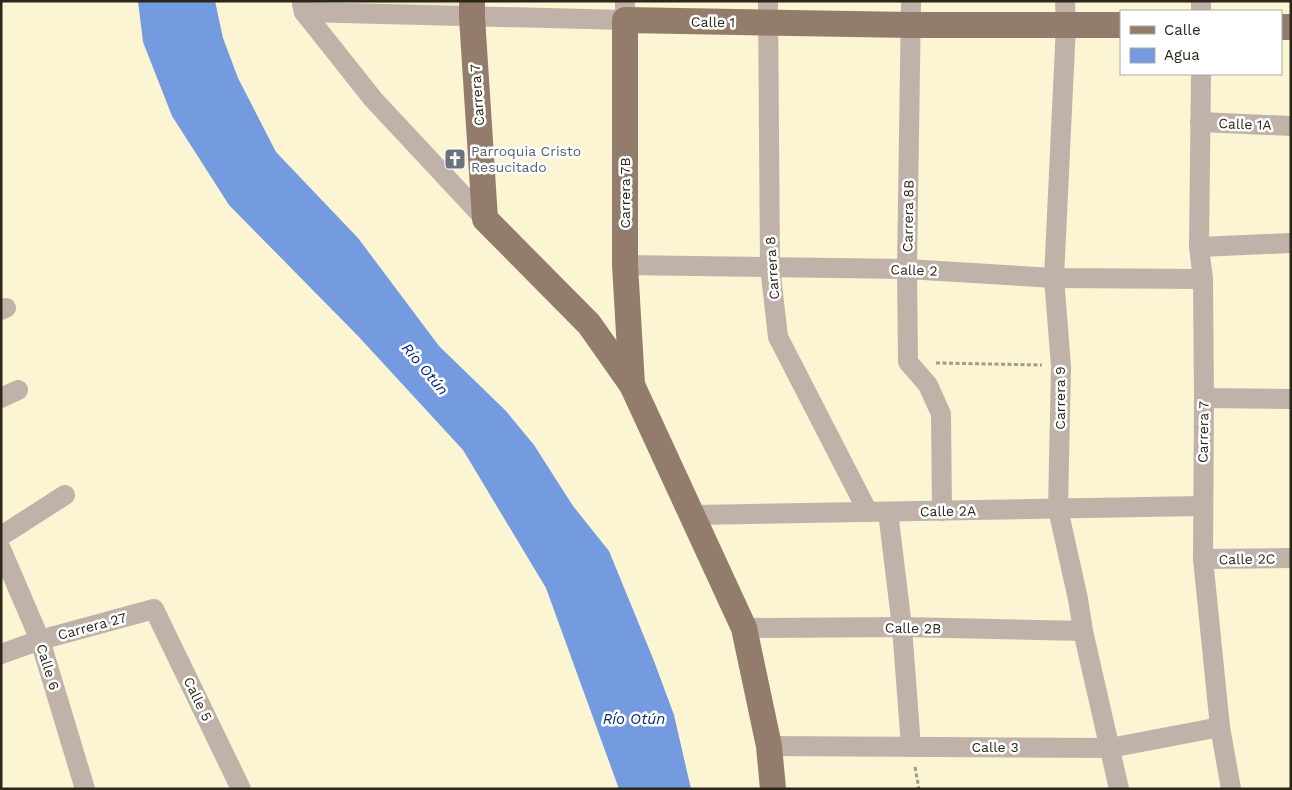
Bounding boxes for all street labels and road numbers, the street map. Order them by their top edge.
street label: Calle 1 [691,14,735,30]
street label: Carrera 7 [467,63,487,126]
street label: Calle 1A [1218,115,1272,133]
street label: Carrera 7B [617,157,633,229]
street label: Carrera 8B [899,180,917,252]
street label: Carrera 8 [762,236,782,300]
street label: Calle 2 [890,261,938,279]
street label: Carrera 9 [1052,366,1068,430]
street label: Carrera 7 [1194,401,1212,463]
street label: Calle 2A [920,503,976,519]
street label: Calle 2C [1219,551,1275,567]
street label: Carrera 27 [56,609,128,643]
street label: Calle 2B [885,620,941,636]
street label: Calle 6 [33,642,63,692]
street label: Calle 5 [180,674,216,724]
street label: Calle 3 [971,739,1019,755]

